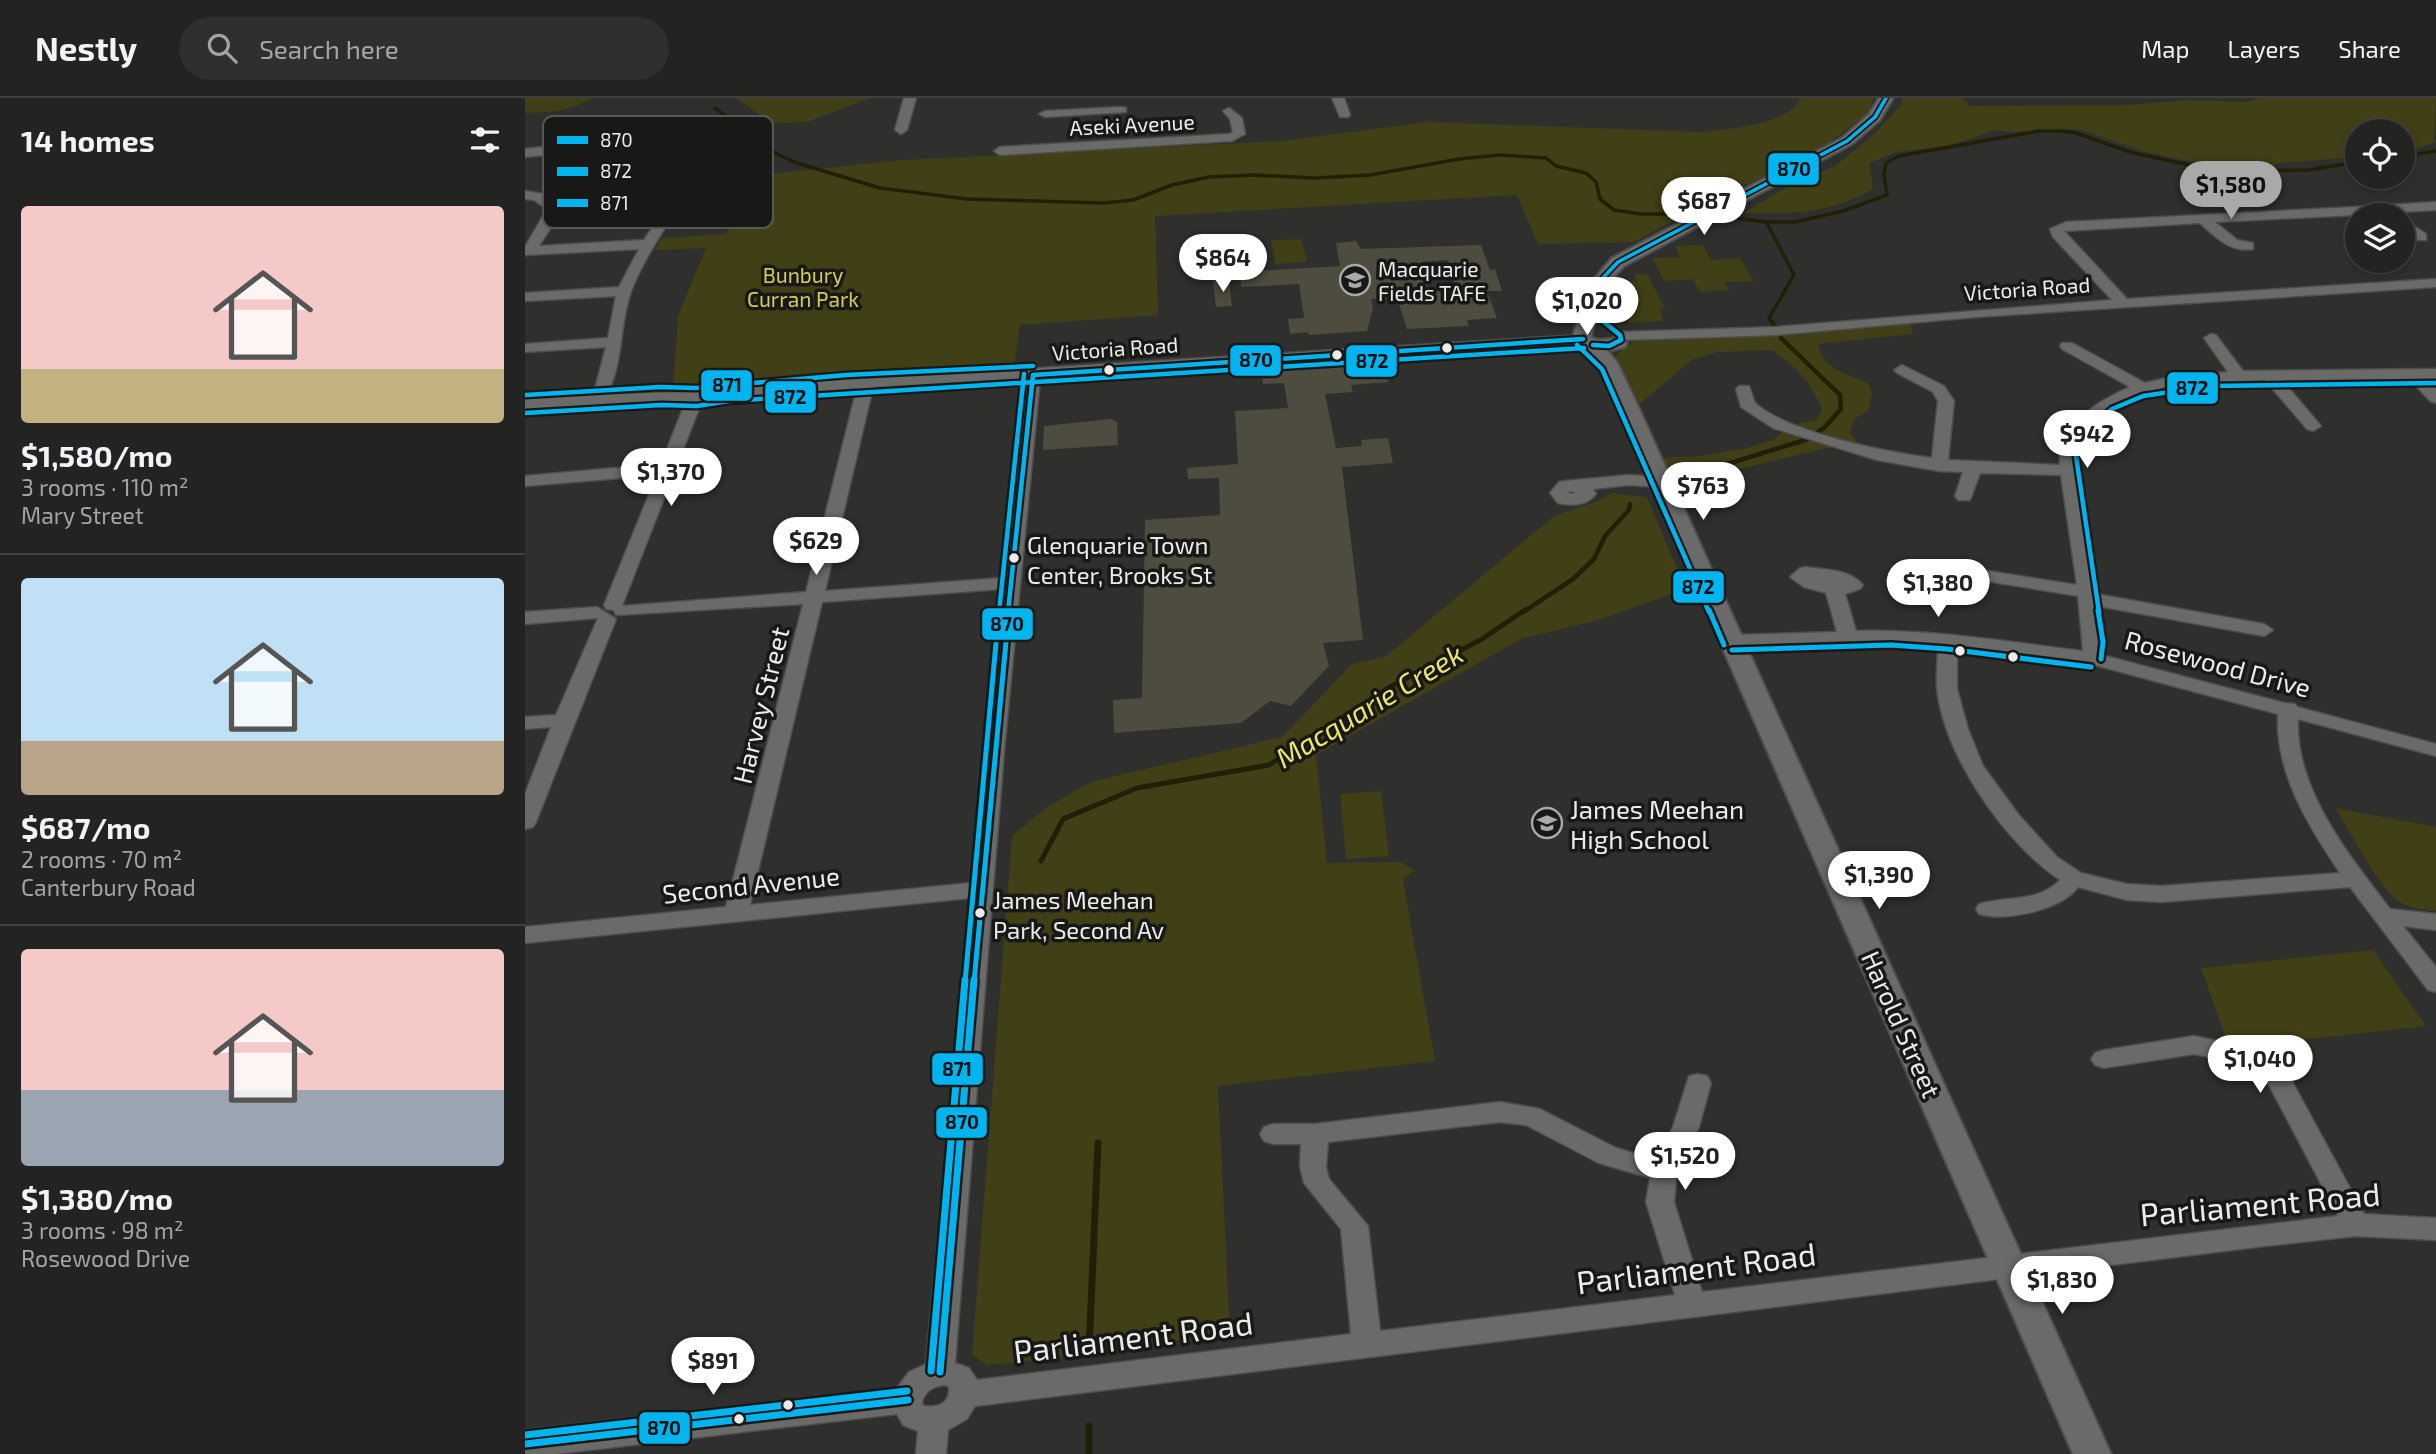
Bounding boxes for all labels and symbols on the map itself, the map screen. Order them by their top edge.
street label: Aseki Avenue [1069,108,1195,140]
legend [543,116,773,228]
text: 870 [600,128,633,151]
line badge: 870 [1767,152,1820,186]
text: 870 [1777,157,1811,180]
text: 872 [600,159,632,182]
pin: $1,580 [2174,162,2288,221]
pin: $687 [1663,178,1745,237]
text: 871 [600,191,629,214]
pin: $864 [1182,234,1264,294]
place label: Macquarie Fields TAFE [1378,256,1486,305]
park label: Bunbury Curran Park [747,262,859,311]
school or university icon: Macquarie Fields TAFE [1338,263,1372,297]
street label: Victoria Road [1963,271,2091,305]
pin: $1,020 [1530,278,1644,337]
street label: Victoria Road [1051,331,1179,365]
unlabelled marker [1440,341,1454,355]
line badge: 870 [1229,344,1282,377]
line badge: 872 [1345,344,1398,378]
text: 870 [1239,348,1273,371]
unlabelled marker [1330,348,1344,362]
text: 872 [1356,349,1388,372]
unlabelled marker [1102,363,1116,377]
line badge: 871 [700,369,753,402]
line badge: 872 [2166,371,2219,405]
text: 871 [712,373,742,396]
text: 872 [2176,376,2208,399]
line badge: 872 [764,380,817,414]
text: 872 [774,385,806,408]
pin: $942 [2046,410,2128,470]
pin: $1,370 [614,448,728,508]
pin: $763 [1662,462,1744,522]
pin: $629 [775,518,857,577]
place label: Glenquarie Town Center, Brooks St [1027,530,1212,589]
marker: Glenquarie Town Center, Brooks St [1007,551,1021,565]
pin: $1,380 [1881,560,1995,619]
line badge: 872 [1672,570,1725,604]
text: 872 [1682,575,1714,598]
line badge: 870 [981,607,1034,641]
text: 870 [990,612,1024,635]
street label: Harvey Street [726,623,795,787]
street label: Rosewood Drive [2122,623,2314,703]
water label: Macquarie Creek [1269,636,1469,774]
unlabelled marker [1953,644,1967,658]
unlabelled marker [2006,650,2020,664]
place label: James Meehan High School [1570,793,1744,854]
school or university icon: James Meehan High School [1530,806,1564,840]
pin: $1,390 [1822,852,1936,911]
street label: Second Avenue [661,859,841,909]
place label: James Meehan Park, Second Av [993,885,1164,944]
marker: James Meehan Park, Second Av [973,906,987,920]
street label: Harold Street [1856,946,1948,1102]
pin: $1,040 [2203,1035,2317,1095]
line badge: 871 [931,1052,984,1086]
text: 871 [942,1057,972,1080]
line badge: 870 [935,1106,988,1139]
text: 870 [945,1110,979,1133]
pin: $1,520 [1628,1132,1742,1192]
street label: Parliament Road [2138,1174,2382,1232]
street label: Parliament Road [1574,1233,1818,1301]
pin: $1,830 [2005,1256,2119,1316]
street label: Parliament Road [1011,1302,1255,1370]
pin: $891 [672,1338,754,1397]
unlabelled marker [781,1398,795,1412]
line badge: 870 [638,1411,691,1445]
unlabelled marker [732,1412,746,1426]
text: 870 [647,1416,681,1439]

